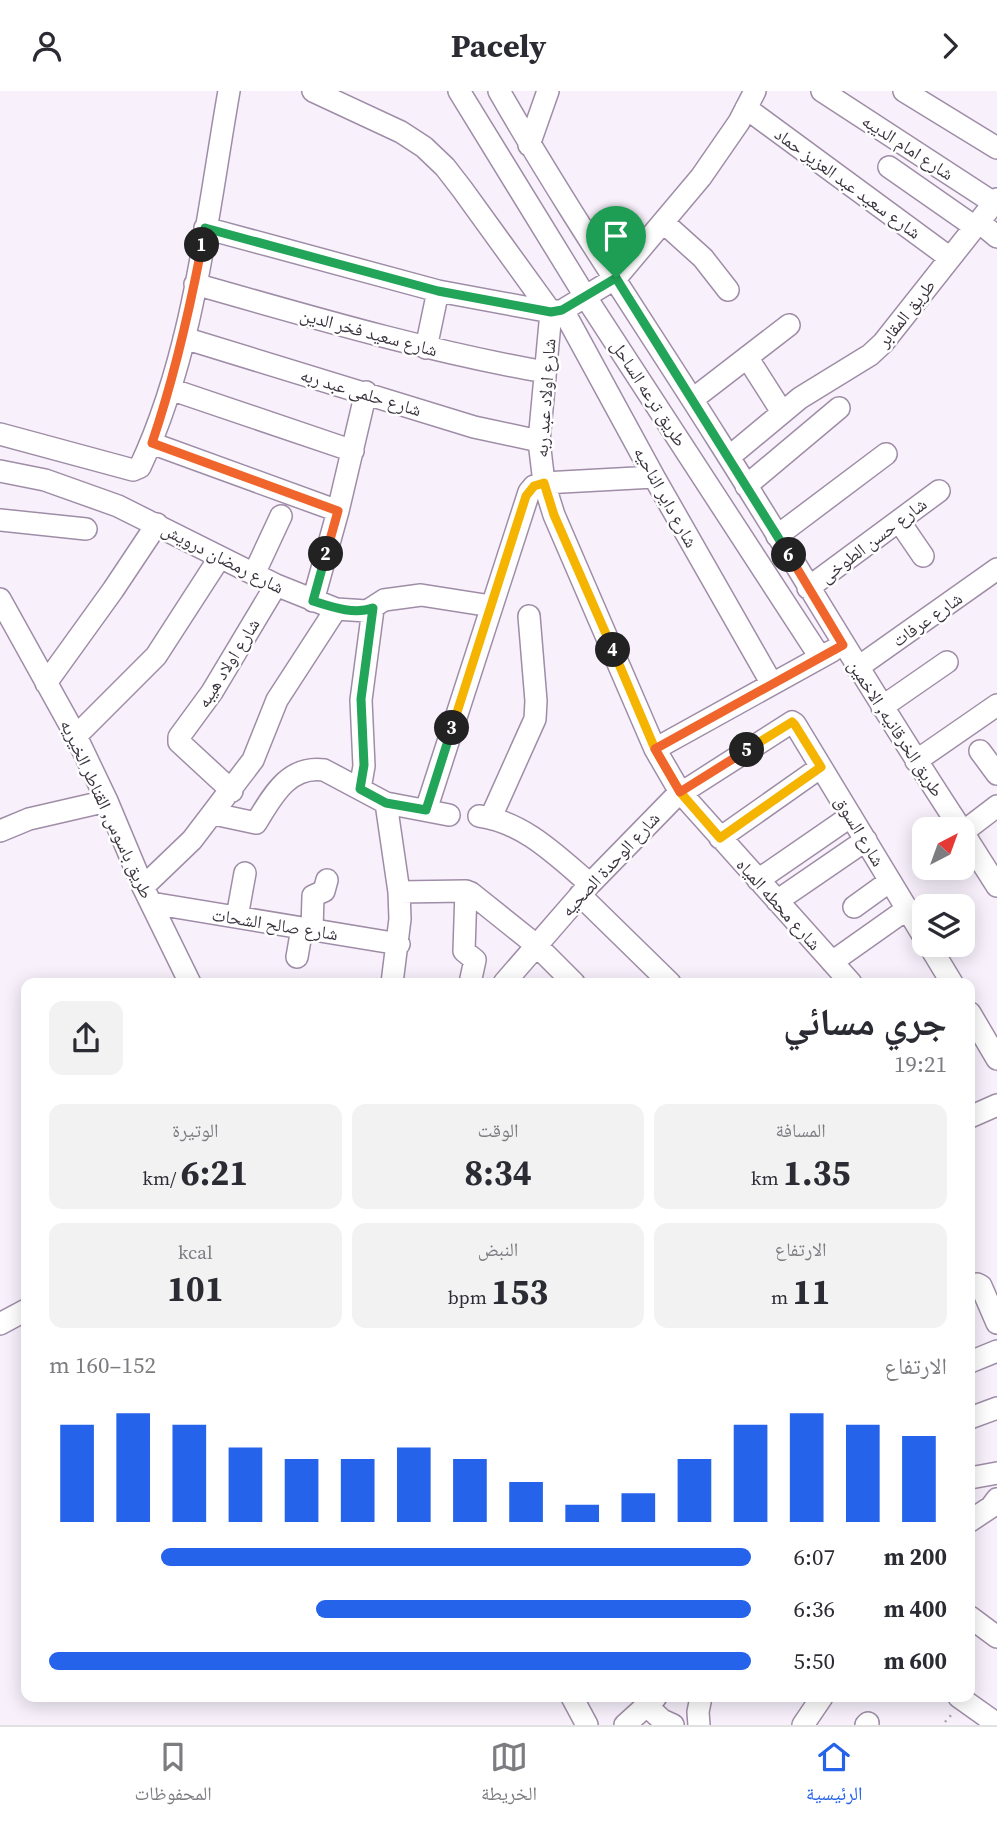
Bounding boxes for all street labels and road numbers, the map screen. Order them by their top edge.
street label: شارع امام الديبه [857,108,959,186]
street label: شارع سعيد عبد العزيز حماد [770,121,926,245]
street label: طريق المقابر [870,274,941,353]
street label: شارع سعيد فخر الدين [298,302,440,362]
street label: طريق ترعه الساحل [605,335,693,451]
street label: شارع اولاد عبد ربه [528,338,562,458]
street label: شارع حلمى عبد ربه [297,362,425,422]
street label: شارع داير الناحيه [628,442,704,552]
street label: شارع حسن الطوخى [814,491,932,589]
street label: شارع رمضان درويش [158,516,288,600]
street label: شارع عرفات [887,586,967,652]
street label: شارع اولاد هيبه [191,614,265,712]
street label: طريق الخرقانيه, الاخمين [842,654,950,802]
street label: طريق باسوس, القناطر الخيريه [54,715,160,903]
street label: شارع السوق [829,791,891,871]
street label: شارع الوحدة الصحيه [555,806,665,922]
street label: شارع محطه المياه [731,852,827,956]
street label: شارع صالح الشحات [210,902,340,946]

